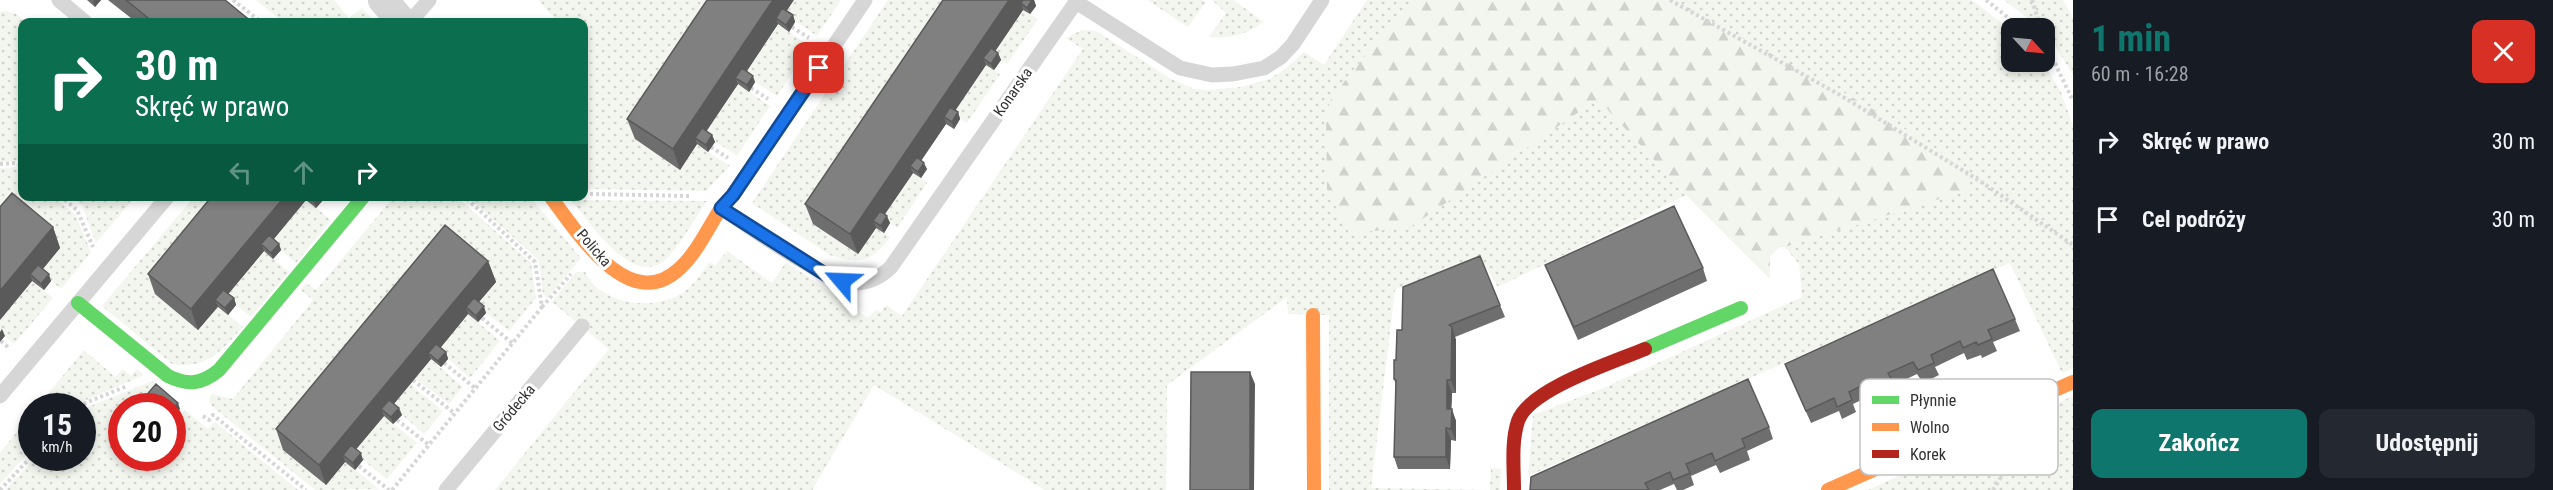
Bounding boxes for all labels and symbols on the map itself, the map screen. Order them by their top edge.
north arrow [2001,18,2055,72]
pin [793,42,844,93]
street label: Konarska [990,64,1036,120]
street label: Policka [573,226,615,270]
position arrow [810,249,874,313]
legend [1860,379,2058,475]
street label: Gródecka [489,381,539,435]
text: Płynnie [1910,391,1956,410]
speed limit sign: 20 [108,393,186,471]
text: Wolno [1910,418,1949,437]
text: Korek [1910,445,1947,464]

